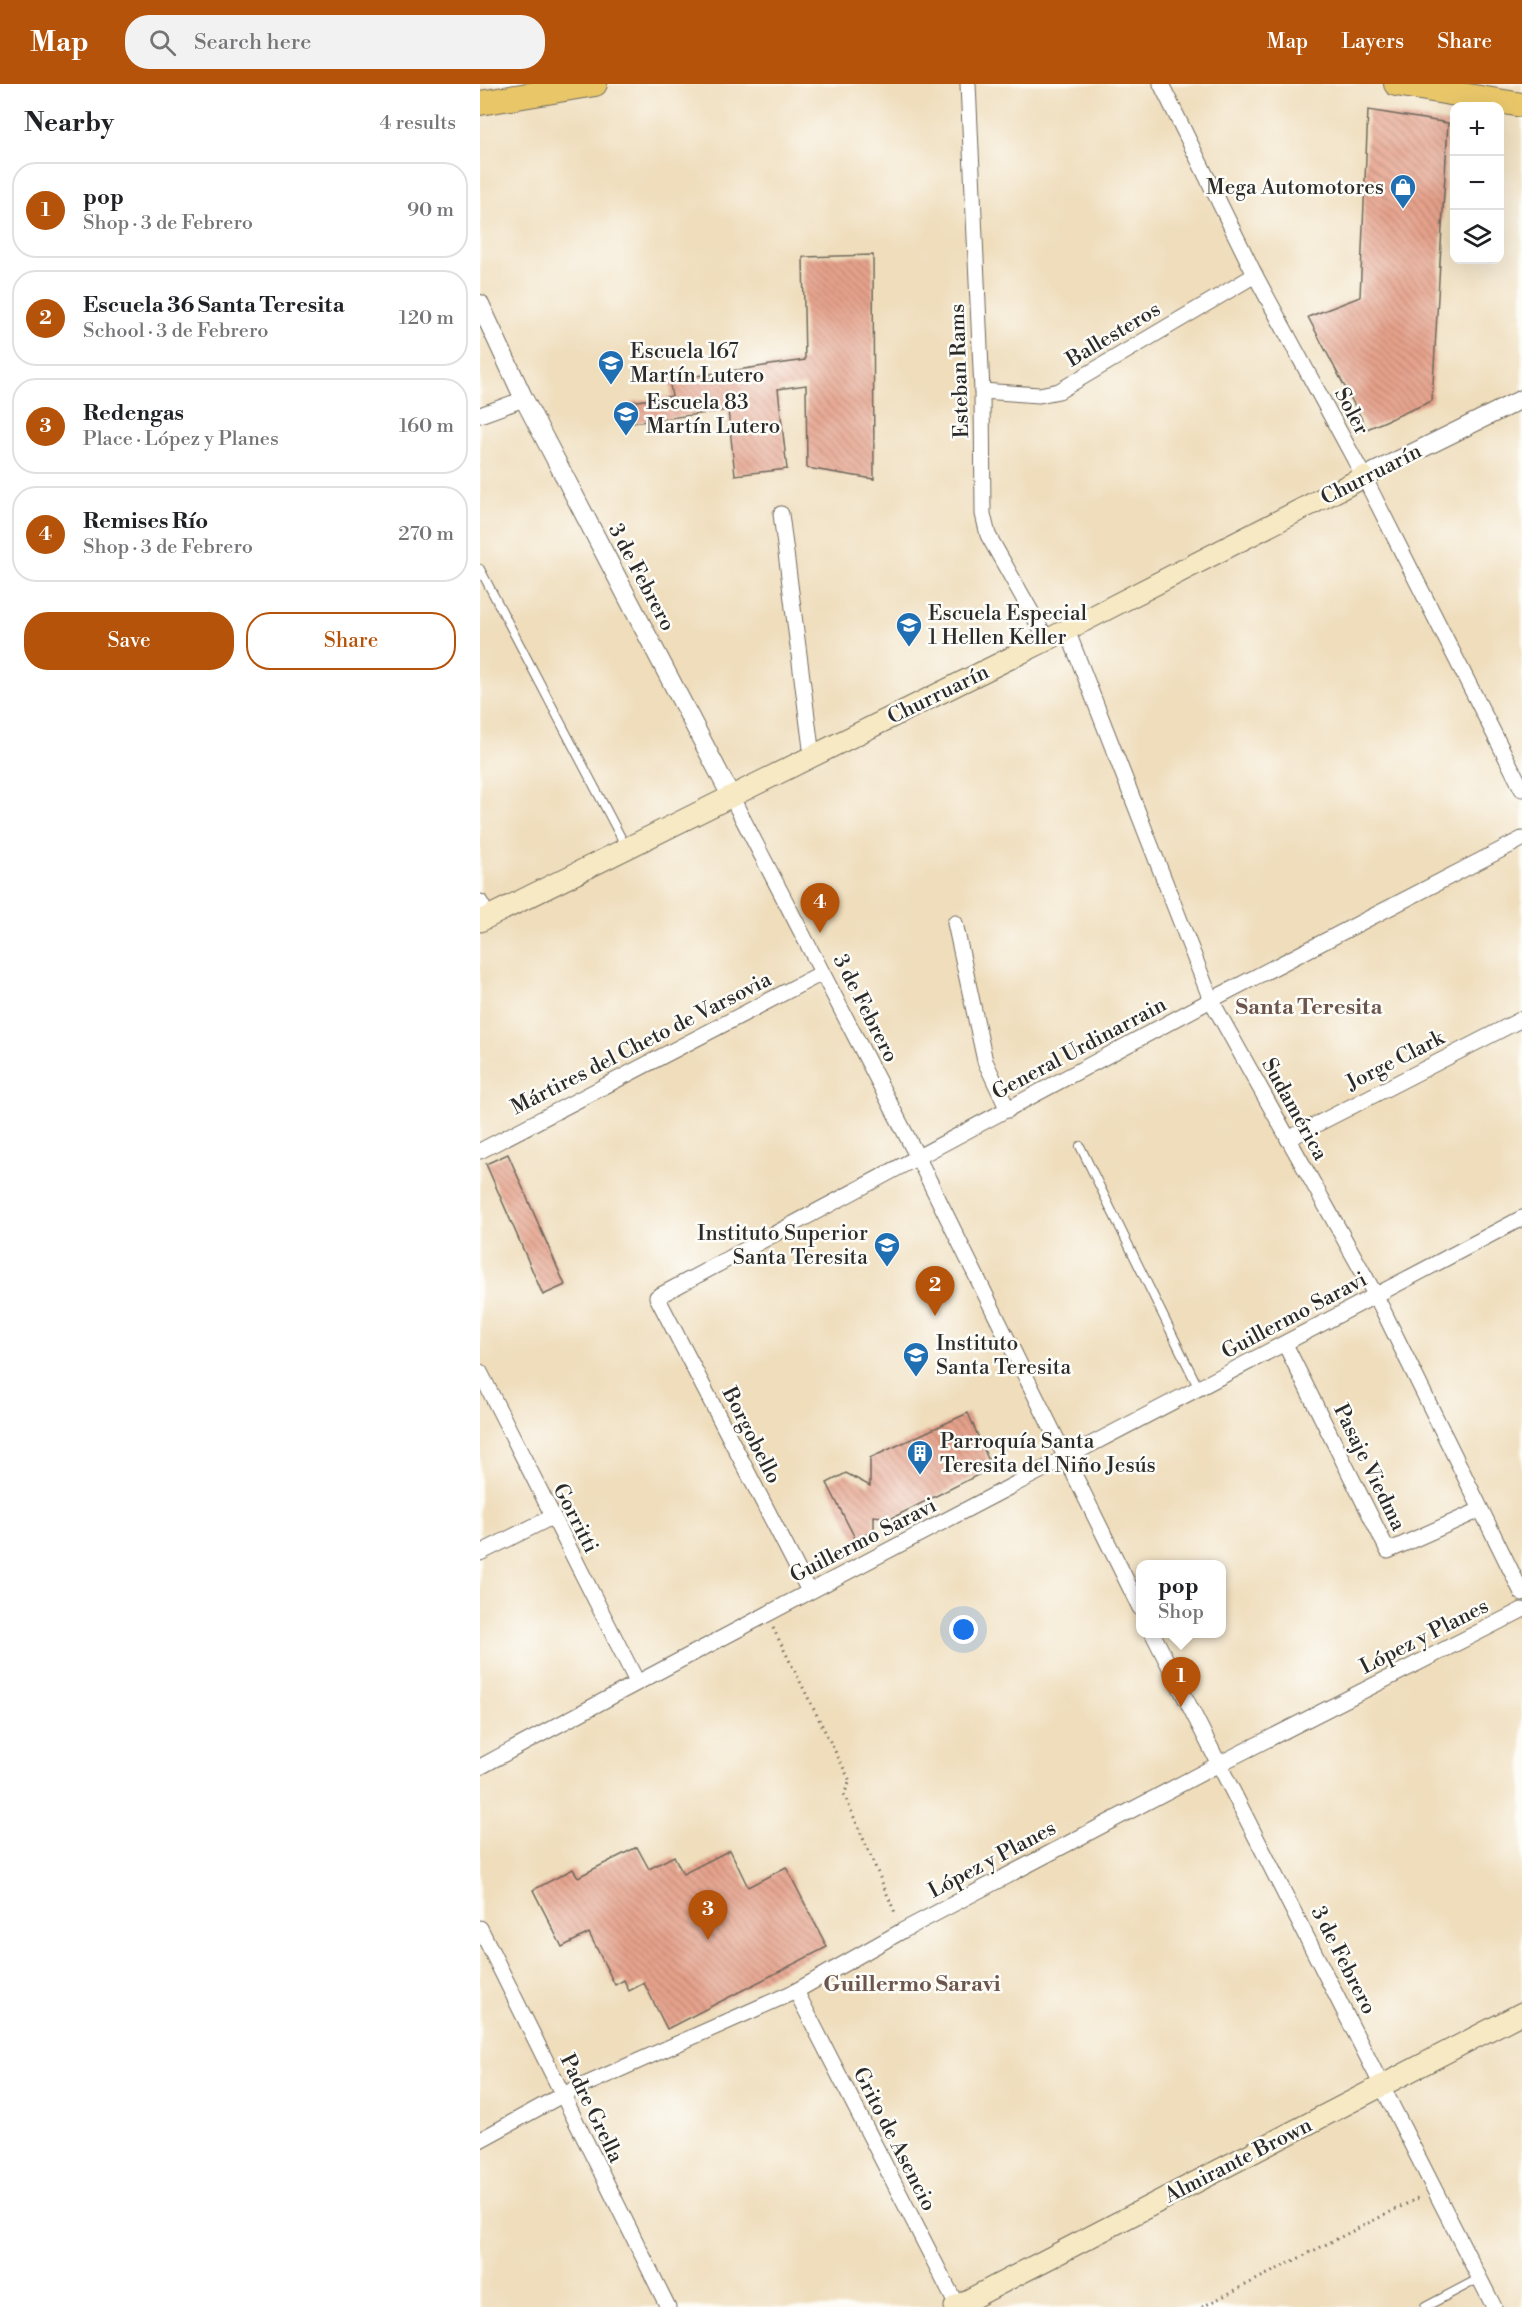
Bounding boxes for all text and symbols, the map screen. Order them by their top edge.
search box [125,15,545,69]
text: Map [30,25,89,60]
icon: search [146,26,179,59]
text: Search here [194,29,311,56]
text: Map [1267,29,1308,55]
text: Layers [1341,29,1404,55]
text: Share [1437,29,1492,55]
map controls [1450,102,1504,264]
button: + [1450,102,1504,156]
text: Nearby [24,107,114,139]
text: 4 results [379,111,456,136]
button: − [1450,156,1504,210]
shop icon: Mega Automotores [1388,172,1418,210]
place label: Mega Automotores [1206,175,1384,201]
text: pop [83,184,124,211]
text: 1 [41,198,50,223]
text: 90 m [407,198,454,223]
button: layers [1450,210,1504,264]
text: Shop · 3 de Febrero [83,211,253,236]
text: Escuela 36 Santa Teresita [83,292,345,319]
street label: Ballesteros [1061,297,1165,374]
street label: Esteban Rams [945,303,975,439]
text: 2 [39,306,52,331]
text: 120 m [399,306,454,331]
text: School · 3 de Febrero [83,319,269,344]
place label: Escuela 167 Martín Lutero [630,339,764,389]
school or university icon: Escuela 167 Martín Lutero [596,348,626,386]
street label: Soler [1328,383,1374,440]
place label: Escuela 83 Martín Lutero [646,390,780,440]
school or university icon: Escuela 83 Martín Lutero [611,399,641,437]
text: Redengas [83,400,184,427]
text: 3 [39,414,52,439]
text: 160 m [399,414,454,439]
text: Place · López y Planes [83,427,279,452]
street label: Churruarín [1317,438,1427,511]
text: Remises Río [83,508,208,535]
street label: 3 de Febrero [602,519,680,636]
text: 4 [39,522,52,547]
text: 270 m [398,522,454,547]
text: Shop · 3 de Febrero [83,535,253,560]
place label: Escuela Especial 1 Hellen Keller [928,601,1087,651]
school or university icon: Escuela Especial 1 Hellen Keller [894,610,924,648]
button: Save [24,612,234,670]
button: Share [246,612,456,670]
street label: Churruarín [883,659,994,731]
pin: 4 [800,884,840,933]
street label: 3 de Febrero [827,950,903,1067]
street label: Mártires del Cheto de Varsovia [507,967,776,1121]
street label: General Urdinarrain [988,992,1172,1106]
district label: Santa Teresita [1236,994,1384,1021]
street label: Jorge Clark [1341,1025,1450,1097]
street label: Sudamérica [1255,1054,1333,1166]
place label: Instituto Superior Santa Teresita [697,1221,868,1271]
school or university icon: Instituto Superior Santa Teresita [872,1230,902,1268]
pin: 2 [916,1266,954,1316]
street label: Guillermo Saravi [1217,1267,1372,1365]
place label: Instituto Santa Teresita [936,1331,1072,1381]
school or university icon: Instituto Santa Teresita [901,1340,931,1378]
street label: Borgobello [715,1382,787,1488]
street label: Pasaje Viedma [1327,1400,1411,1535]
place label: Parroquía Santa Teresita del Niño Jesús [940,1429,1156,1479]
building icon: Parroquía Santa Teresita del Niño Jesús [905,1438,935,1476]
street label: Gorritti [547,1479,604,1558]
street label: Guillermo Saravi [786,1493,941,1589]
popup [1136,1560,1226,1638]
text: pop [1158,1573,1199,1600]
street label: López y Planes [1356,1593,1493,1680]
text: Shop [1158,1600,1204,1625]
your location [949,1615,978,1644]
pin: 1 [1162,1658,1200,1707]
street label: López y Planes [924,1815,1061,1904]
pin: 3 [688,1890,728,1940]
street label: 3 de Febrero [1305,1902,1381,2019]
district label: Guillermo Saravi [823,1971,1001,1998]
street label: Padre Grella [554,2050,629,2167]
street label: Grito de Asencio [847,2063,942,2216]
street label: Almirante Brown [1159,2112,1317,2210]

